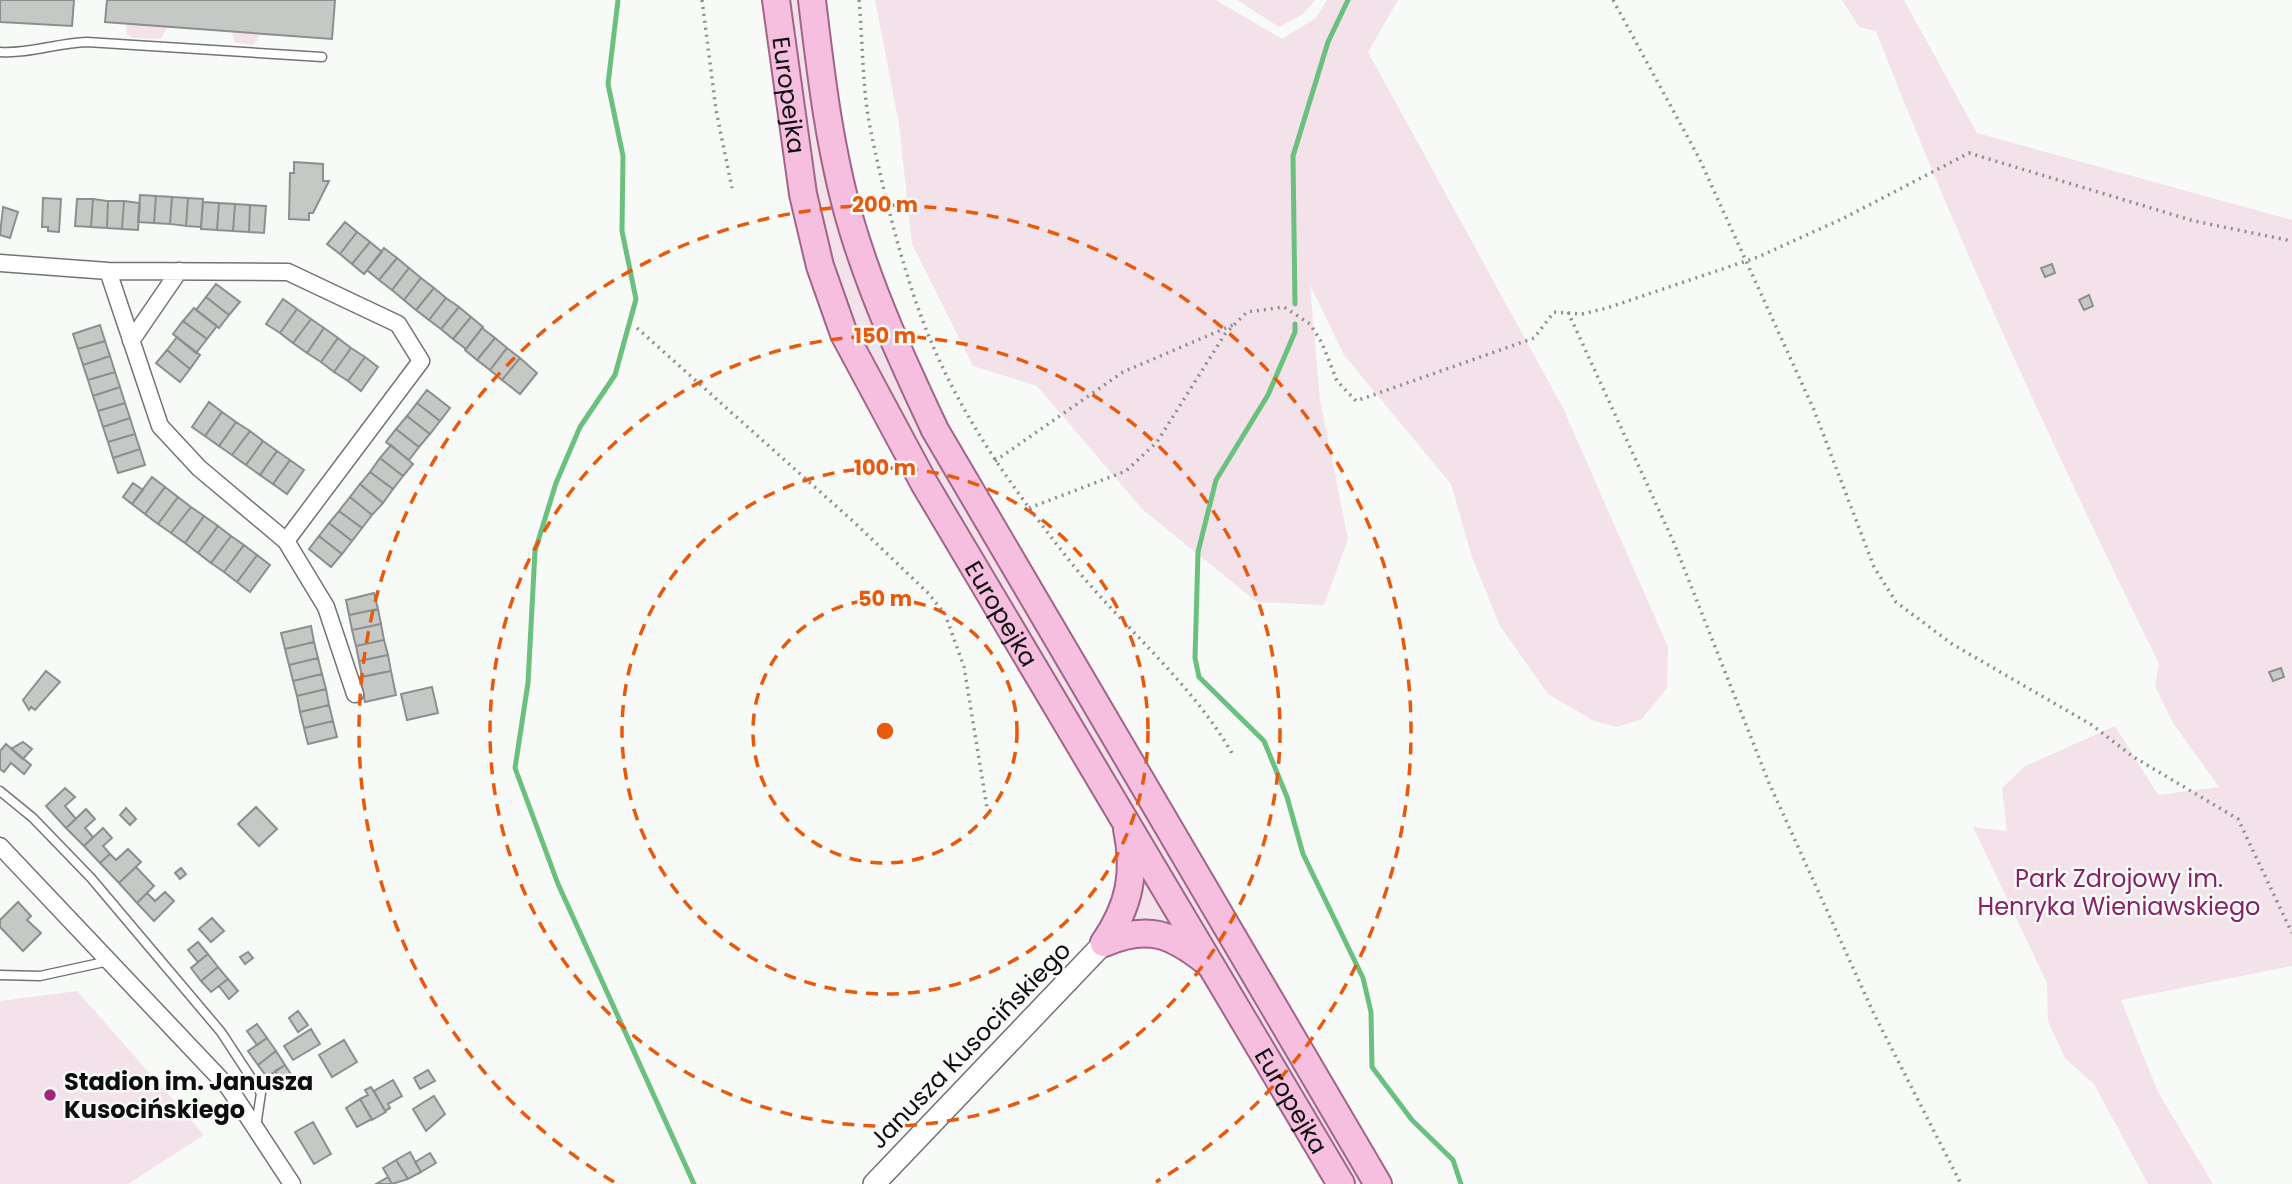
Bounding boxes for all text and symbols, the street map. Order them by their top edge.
street label: Europejka [765,35,814,156]
text: 200 m [852,190,918,219]
text: 150 m [854,321,916,350]
text: 100 m [854,453,916,482]
street label: Europejka [957,555,1046,673]
text: 50 m [858,584,912,613]
centre of rings [873,719,897,743]
park label: Park Zdrojowy im. Henryka Wieniawskiego [1978,862,2260,923]
street label: Janusza Kusocińskiego [862,934,1078,1156]
street label: Europejka [1247,1042,1336,1160]
place label: Stadion im. Janusza Kusocińskiego [64,1065,313,1126]
marker: Stadion im. Janusza Kusocińskiego [42,1087,58,1103]

